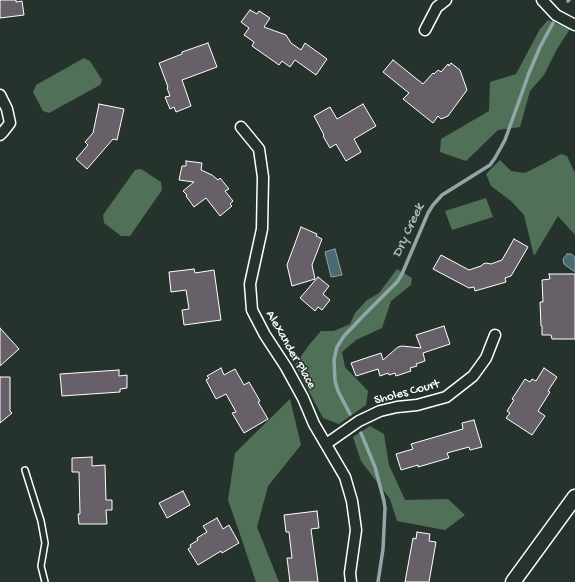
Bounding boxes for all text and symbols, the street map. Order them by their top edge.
water label: Dry Creek [389,201,429,261]
street label: Alexander Place [261,308,319,392]
street label: Sholes Court [373,377,441,409]

